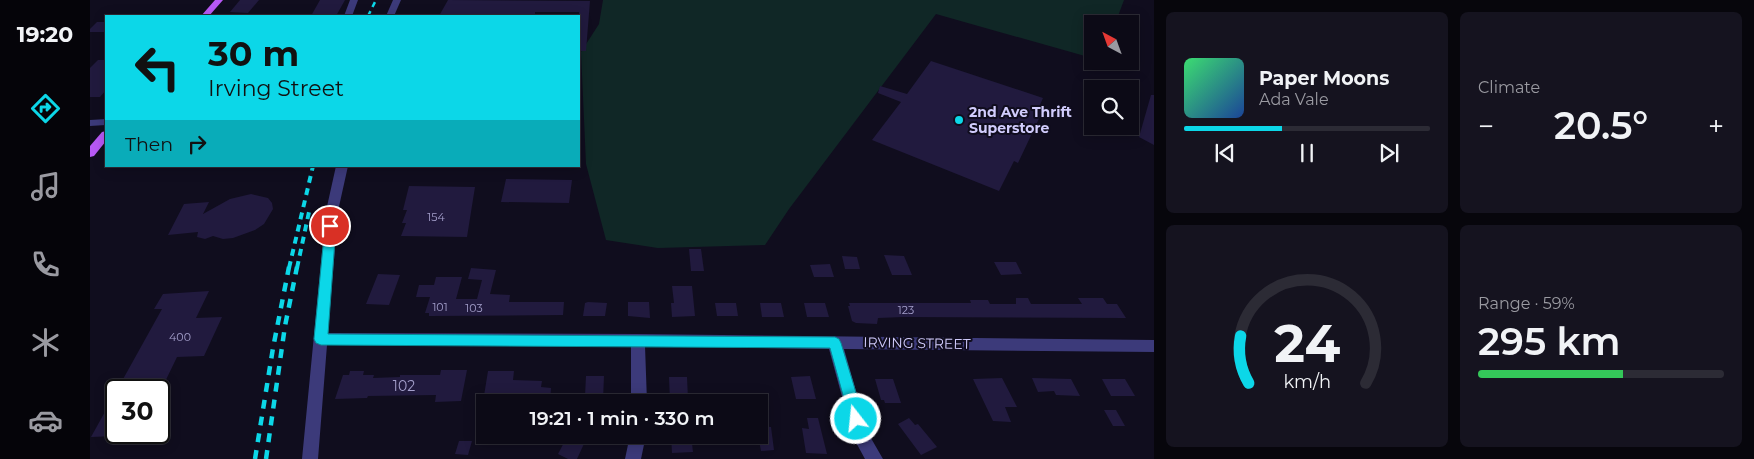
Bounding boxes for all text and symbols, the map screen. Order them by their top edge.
north arrow [1084,15,1139,70]
map controls [1084,15,1139,135]
text: 19:20 [17,21,73,48]
text: 30 m [208,32,299,75]
icon: left [125,35,190,100]
text: Paper Moons [1259,67,1389,90]
text: Irving Street [208,75,344,102]
text: Climate [1478,78,1540,97]
button: search [1084,80,1139,135]
text: Ada Vale [1259,90,1329,109]
icon: directions [28,91,63,126]
text: 20.5° [1554,102,1648,149]
place label: 2nd Ave Thrift Superstore [969,103,1072,137]
text: − [1478,109,1494,143]
text: + [1708,109,1724,143]
marker: 2nd Ave Thrift Superstore [953,114,965,126]
icon: right [183,130,211,158]
text: Then [125,133,173,156]
icon: previous [1211,139,1239,167]
icon: pause [1293,139,1321,167]
icon: next [1375,139,1403,167]
icon: music [28,169,63,204]
pin [309,205,351,247]
house number: 154 [427,210,445,224]
icon: arrive [316,212,344,240]
icon: phone [28,247,63,282]
text: Range · 59% [1478,294,1575,313]
house number: 101 [432,300,448,314]
house number: 103 [465,301,483,315]
house number: 123 [898,303,914,317]
text: 24 [1274,312,1340,375]
text: 295 km [1478,318,1621,365]
icon: climate [28,325,63,360]
house number: 400 [169,330,191,344]
street label: IRVING STREET [863,333,971,353]
text: km/h [1283,371,1331,392]
house number: 102 [393,377,415,395]
speed limit sign: 30 [105,379,170,444]
position arrow [829,392,881,444]
icon: car [28,403,63,438]
text: 19:21 · 1 min · 330 m [530,407,714,430]

